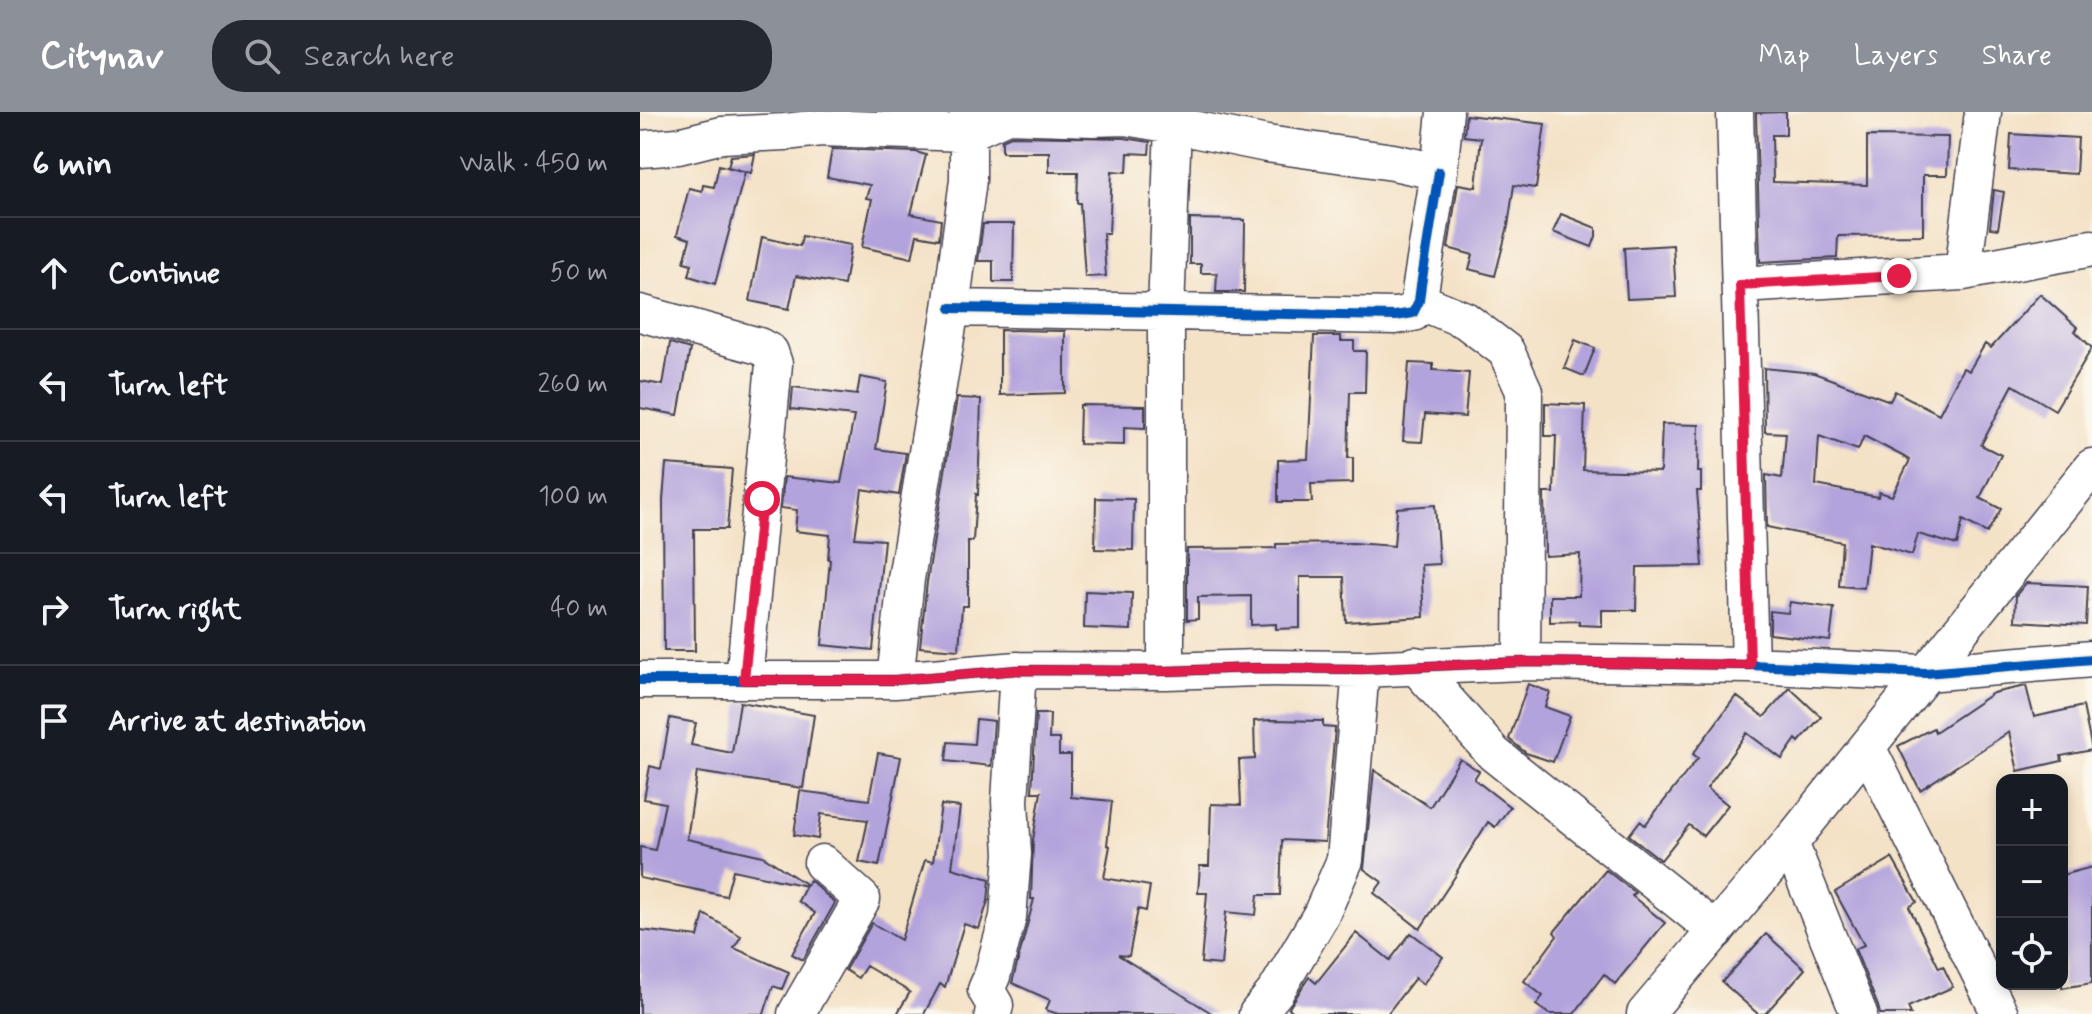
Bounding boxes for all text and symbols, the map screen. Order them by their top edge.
search box [212,20,772,92]
text: Citynav [40,32,164,81]
icon: search [240,34,284,78]
text: Search here [304,37,455,76]
text: Map [1759,38,1810,75]
text: Layers [1854,38,1938,75]
text: Share [1982,38,2052,75]
text: 6 min [32,142,112,187]
text: Walk · 450 m [459,147,608,181]
icon: ahead [32,251,76,295]
text: Continue [108,254,220,293]
text: 50 m [550,256,608,290]
route end [1881,258,1917,294]
icon: left [32,363,76,407]
text: Turn left [108,366,228,405]
text: 260 m [538,368,608,402]
icon: left [32,475,76,519]
text: Turn left [108,478,228,517]
text: 100 m [538,480,608,514]
route start [744,481,780,517]
icon: right [32,587,76,631]
text: Turn right [108,590,241,629]
text: 40 m [550,592,608,626]
icon: arrive [32,699,76,743]
text: Arrive at destination [108,702,366,741]
map controls [1996,774,2068,990]
button: + [1996,774,2068,846]
button: − [1996,846,2068,918]
button: locate [1996,918,2068,990]

